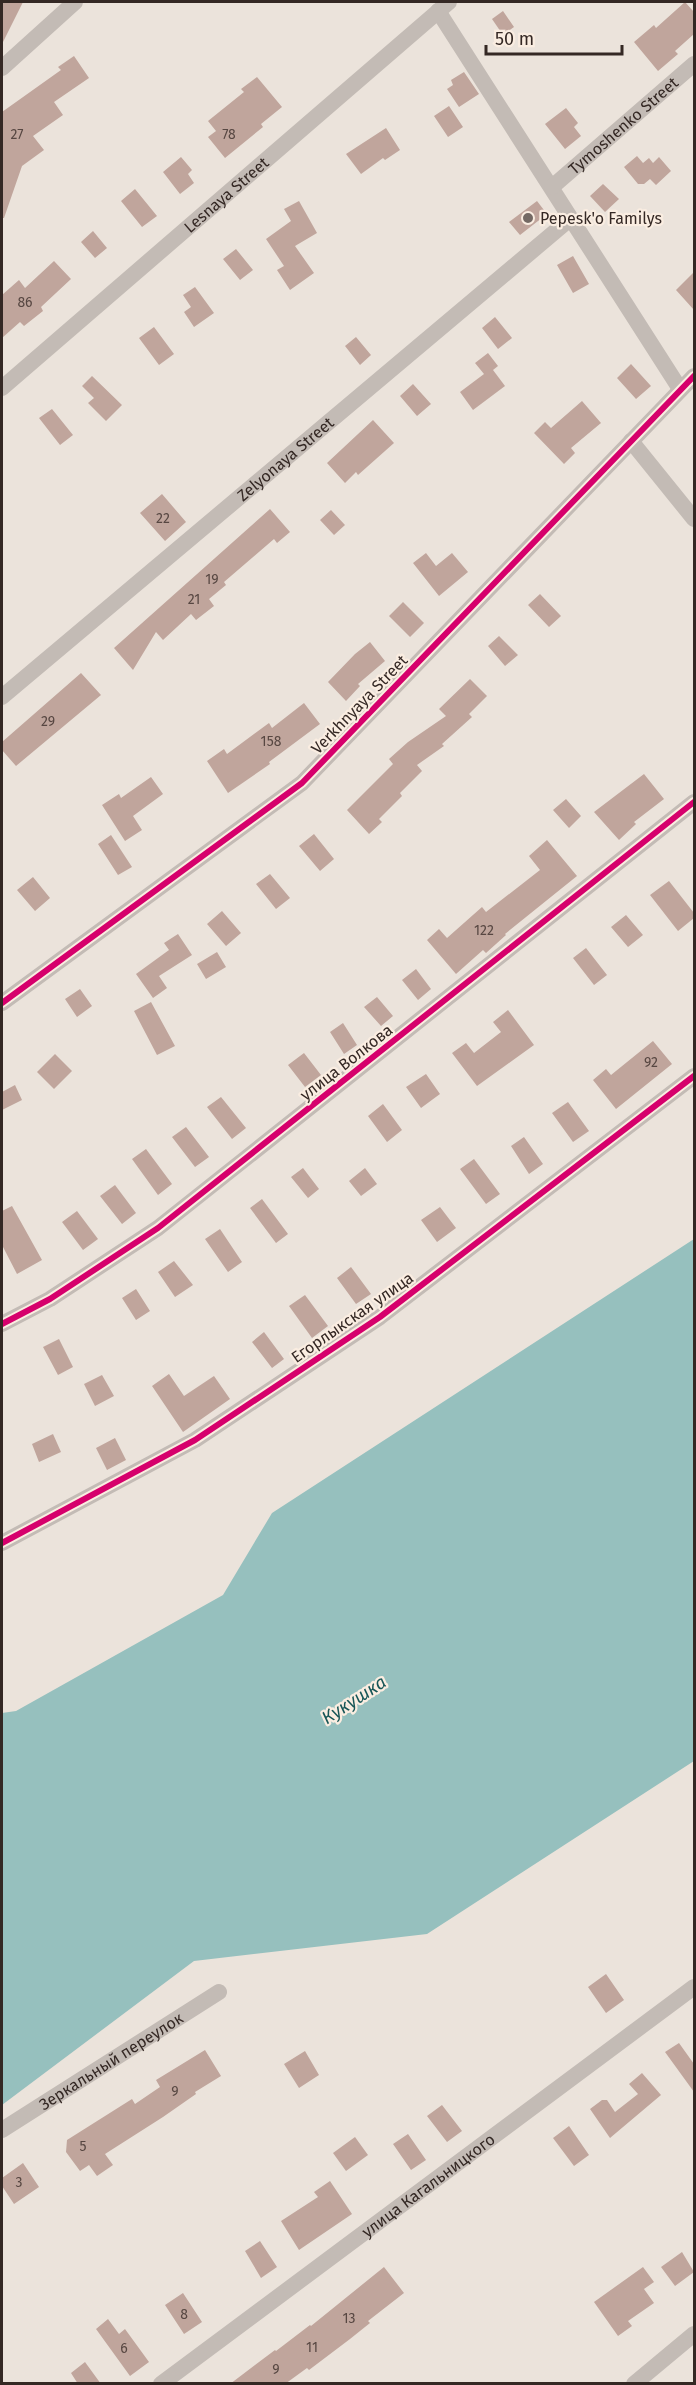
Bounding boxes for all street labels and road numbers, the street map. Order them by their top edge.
street label: Tymoshenko Street [565,73,682,178]
street label: Lesnaya Street [180,153,273,237]
street label: Zelyonaya Street [233,413,338,505]
street label: Verkhnyaya Street [307,651,412,758]
street label: улица Волкова [296,1020,396,1104]
street label: Егорлыкская улица [288,1268,417,1367]
street label: Зеркальный переулок [36,2008,187,2114]
street label: улица Кагальницкого [358,2130,499,2241]

